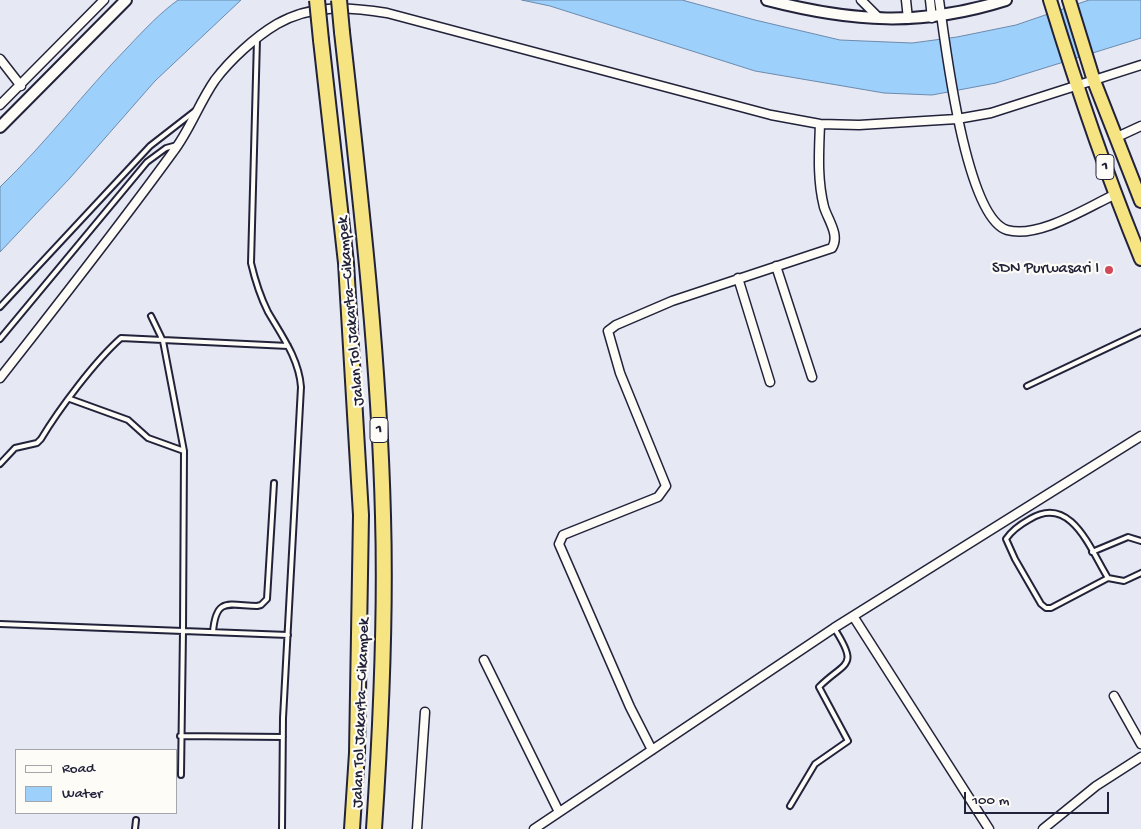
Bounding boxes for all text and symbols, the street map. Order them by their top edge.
road number: 1 [1096,154,1114,180]
street label: Jalan Tol Jakarta–Cikampek [334,216,370,406]
place label: SDN Purwasari I [992,260,1099,280]
marker: SDN Purwasari I [1103,264,1115,276]
road number: 1 [370,418,388,442]
street label: Jalan Tol Jakarta–Cikampek [349,618,375,808]
legend [15,749,178,814]
text: Road [62,760,95,778]
scale bar [966,782,1111,814]
text: Water [62,785,102,803]
text: 100 m [972,792,1009,810]

